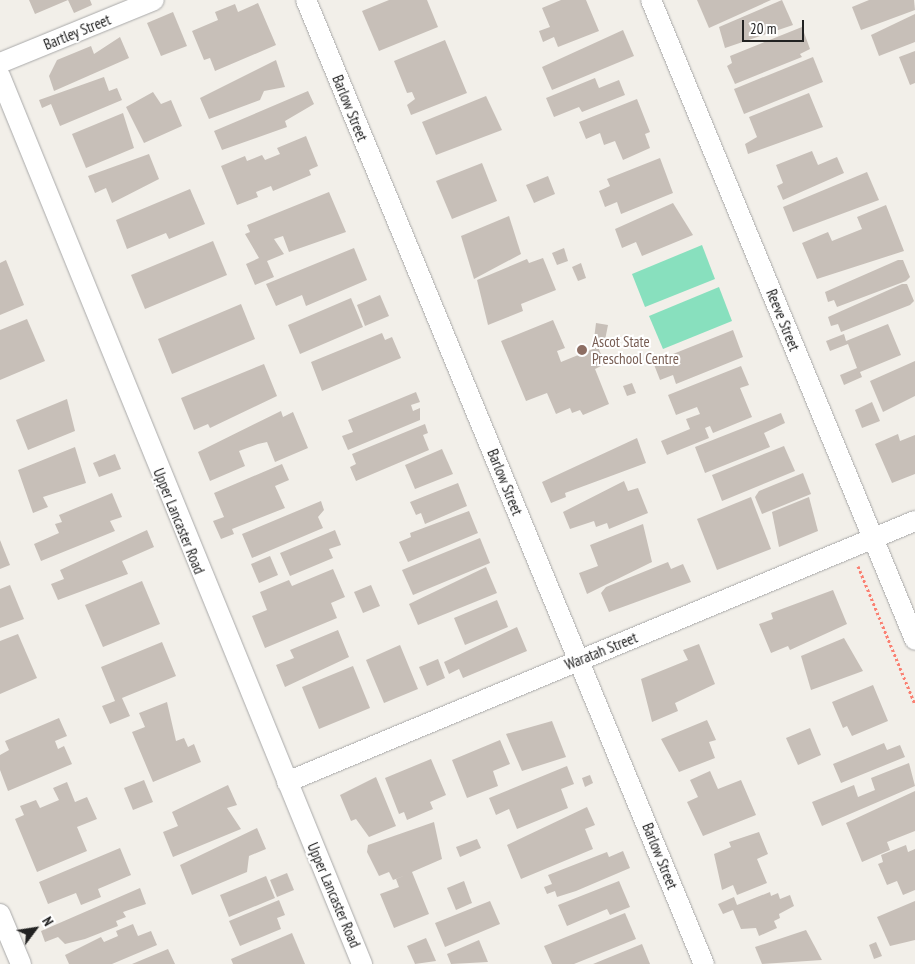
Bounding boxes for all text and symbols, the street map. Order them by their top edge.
street label: Bartley Street [41,10,113,54]
scale bar [745,10,808,42]
text: 20 m [750,19,776,38]
street label: Barlow Street [329,72,371,144]
street label: Reeve Street [763,287,803,353]
place label: Ascot State Preschool Centre [592,332,679,367]
marker: Ascot State Preschool Centre [576,344,588,356]
street label: Barlow Street [484,446,526,518]
street label: Upper Lancaster Road [150,466,208,576]
street label: Waratah Street [562,628,640,674]
street label: Barlow Street [639,820,681,892]
street label: Upper Lancaster Road [304,840,364,950]
north arrow [10,904,60,954]
text: N [38,913,58,929]

